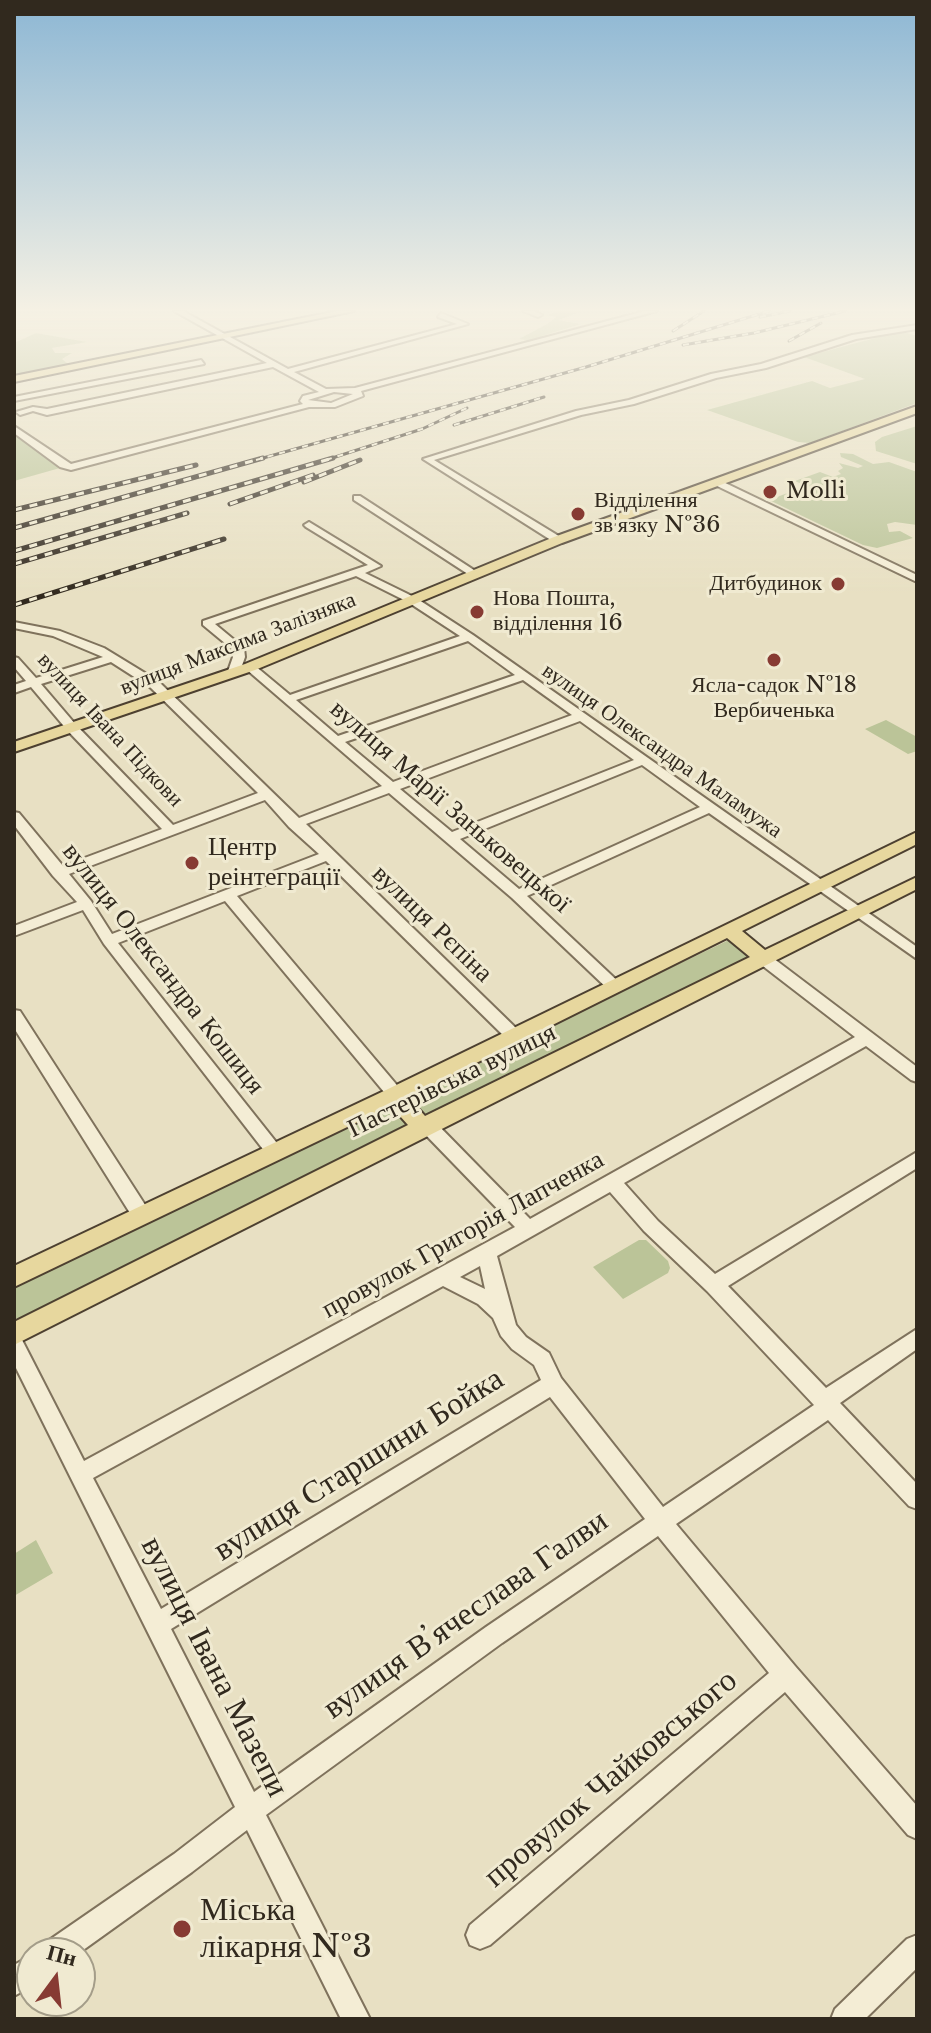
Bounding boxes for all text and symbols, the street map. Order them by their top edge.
place label: Molli [786,479,846,505]
marker: Molli [761,483,779,501]
place label: Відділення зв'язку №36 [594,488,720,540]
marker: Відділення зв'язку №36 [569,505,587,523]
place label: Дитбудинок [709,571,822,597]
marker: Дитбудинок [829,575,847,593]
place label: Нова Пошта, відділення 16 [493,586,623,638]
street label: вулиця Максима Залізняка [116,587,360,701]
marker: Нова Пошта, відділення 16 [468,603,486,621]
street label: вулиця Івана Підкови [32,647,188,813]
marker: Ясла-садок №18 Вербиченька [765,651,783,669]
street label: вулиця Олександра Маламужа [537,658,787,844]
place label: Ясла-садок №18 Вербиченька [691,673,857,724]
street label: вулиця Марії Заньковецької [323,694,577,920]
place label: Центр реінтеграції [208,832,340,894]
street label: вулиця Олександра Кошиця [55,837,271,1101]
marker: Центр реінтеграції [183,854,201,872]
street label: вулиця Рєпіна [365,859,499,989]
street label: Пастерівська вулиця [343,1017,561,1145]
street label: провулок Григорія Лапченка [317,1144,609,1326]
street label: вулиця Старшини Бойка [207,1360,511,1570]
street label: вулиця Вʼячеслава Галви [316,1502,616,1728]
street label: вулиця Івана Мазепи [132,1531,296,1803]
street label: провулок Чайковського [477,1662,745,1896]
place label: Міська лікарня №3 [200,1892,372,1967]
marker: Міська лікарня №3 [171,1918,193,1940]
north arrow [16,1937,96,2017]
text: Пн [44,1938,80,1972]

